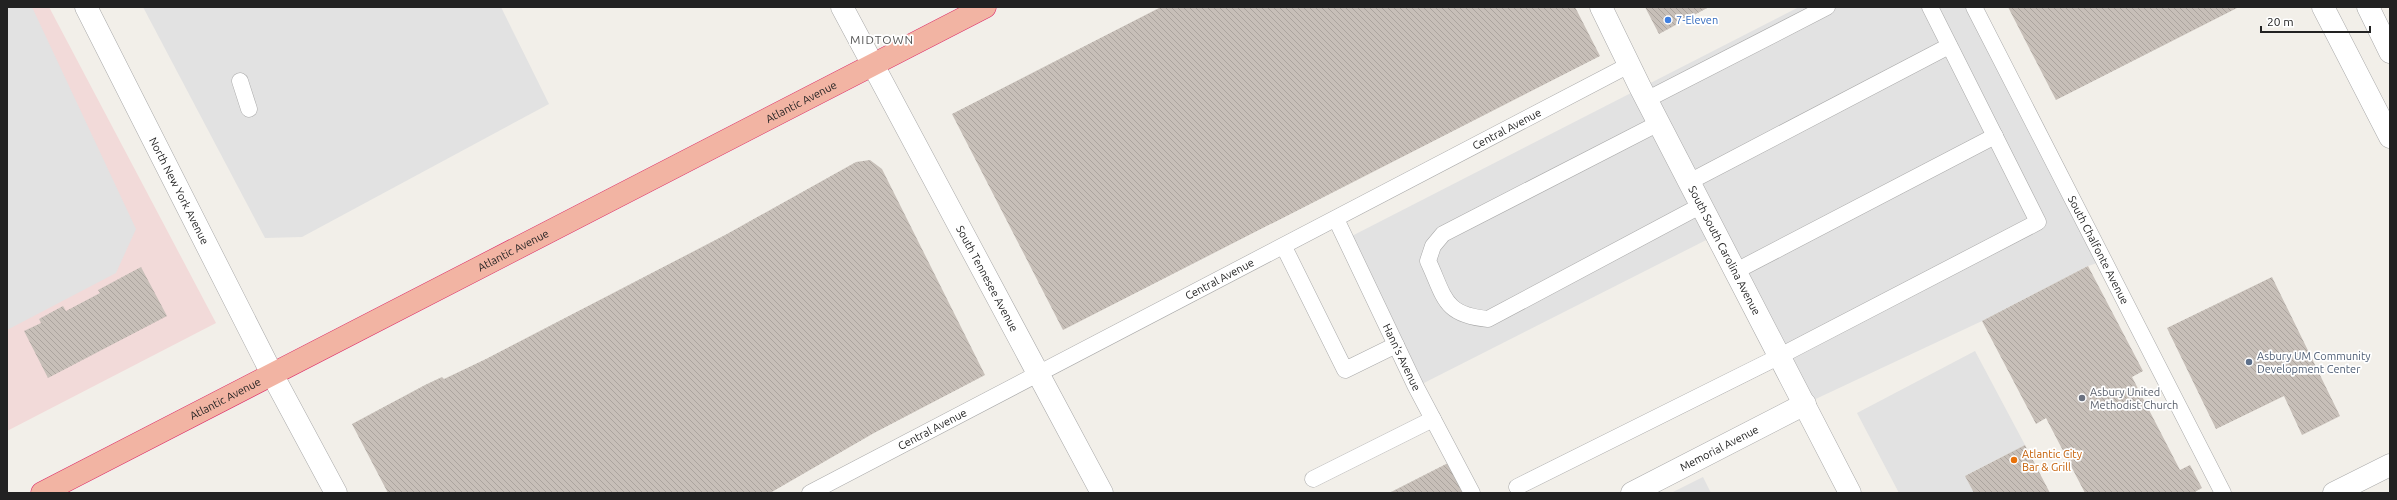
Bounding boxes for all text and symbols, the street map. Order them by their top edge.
scale bar [2261,8,2370,34]
place label: 7-Eleven [1676,14,1718,26]
marker: 7-Eleven [1663,15,1673,25]
text: 20 m [2267,15,2294,28]
district label: MIDTOWN [850,33,914,46]
street label: Atlantic Avenue [764,79,839,125]
street label: Central Avenue [1470,106,1543,152]
street label: North New York Avenue [147,135,211,246]
street label: South South Carolina Avenue [1686,184,1763,317]
street label: South Chalfonte Avenue [2066,194,2131,306]
street label: South Tennesee Avenue [954,224,1021,334]
street label: Atlantic Avenue [476,227,551,273]
street label: Central Avenue [1183,256,1256,302]
street label: Hann's Avenue [1381,322,1423,393]
place label: Asbury UM Community Development Center [2257,350,2371,375]
marker: Asbury UM Community Development Center [2244,357,2254,367]
street label: Atlantic Avenue [188,375,263,422]
place label: Asbury United Methodist Church [2090,386,2178,411]
marker: Asbury United Methodist Church [2077,393,2087,403]
street label: Central Avenue [896,406,969,452]
street label: Memorial Avenue [1678,423,1760,473]
place label: Atlantic City Bar & Grill [2022,448,2083,473]
marker: Atlantic City Bar & Grill [2009,455,2019,465]

